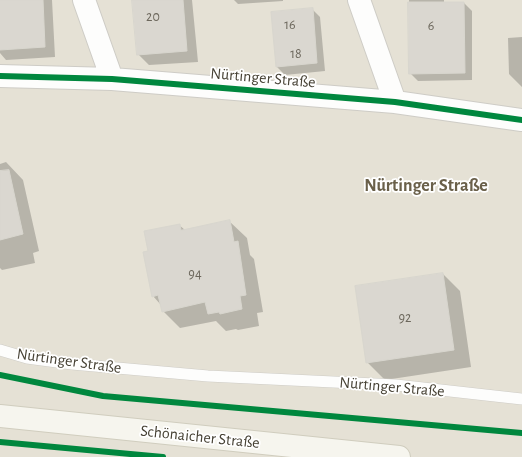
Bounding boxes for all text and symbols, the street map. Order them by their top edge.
house number: 20 [146,9,160,25]
house number: 16 [284,17,296,33]
house number: 6 [428,18,434,34]
house number: 18 [290,46,302,62]
street label: Nürtinger Straße [210,64,316,92]
district label: Nürtinger Straße [364,175,488,197]
house number: 94 [188,266,202,282]
house number: 92 [399,310,411,326]
street label: Nürtinger Straße [15,344,123,378]
street label: Nürtinger Straße [339,373,445,401]
street label: Schönaicher Straße [139,421,261,453]

